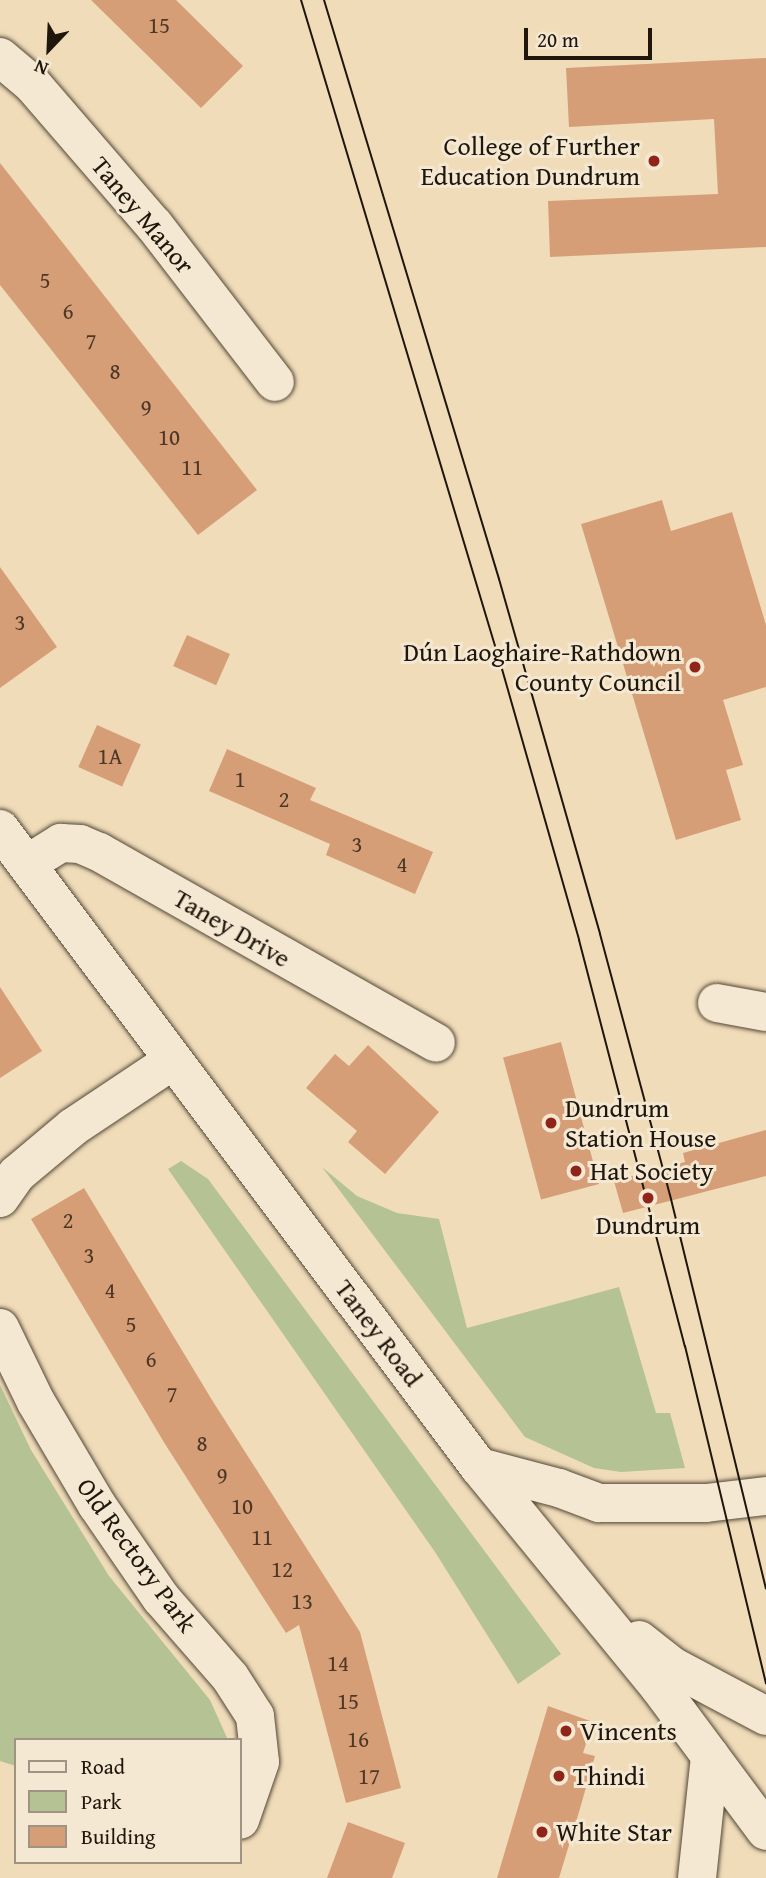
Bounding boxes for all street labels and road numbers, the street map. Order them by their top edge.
street label: Taney Manor [85,150,201,280]
street label: Taney Drive [168,882,296,974]
street label: Taney Road [329,1273,429,1393]
street label: Old Rectory Park [70,1472,204,1638]

